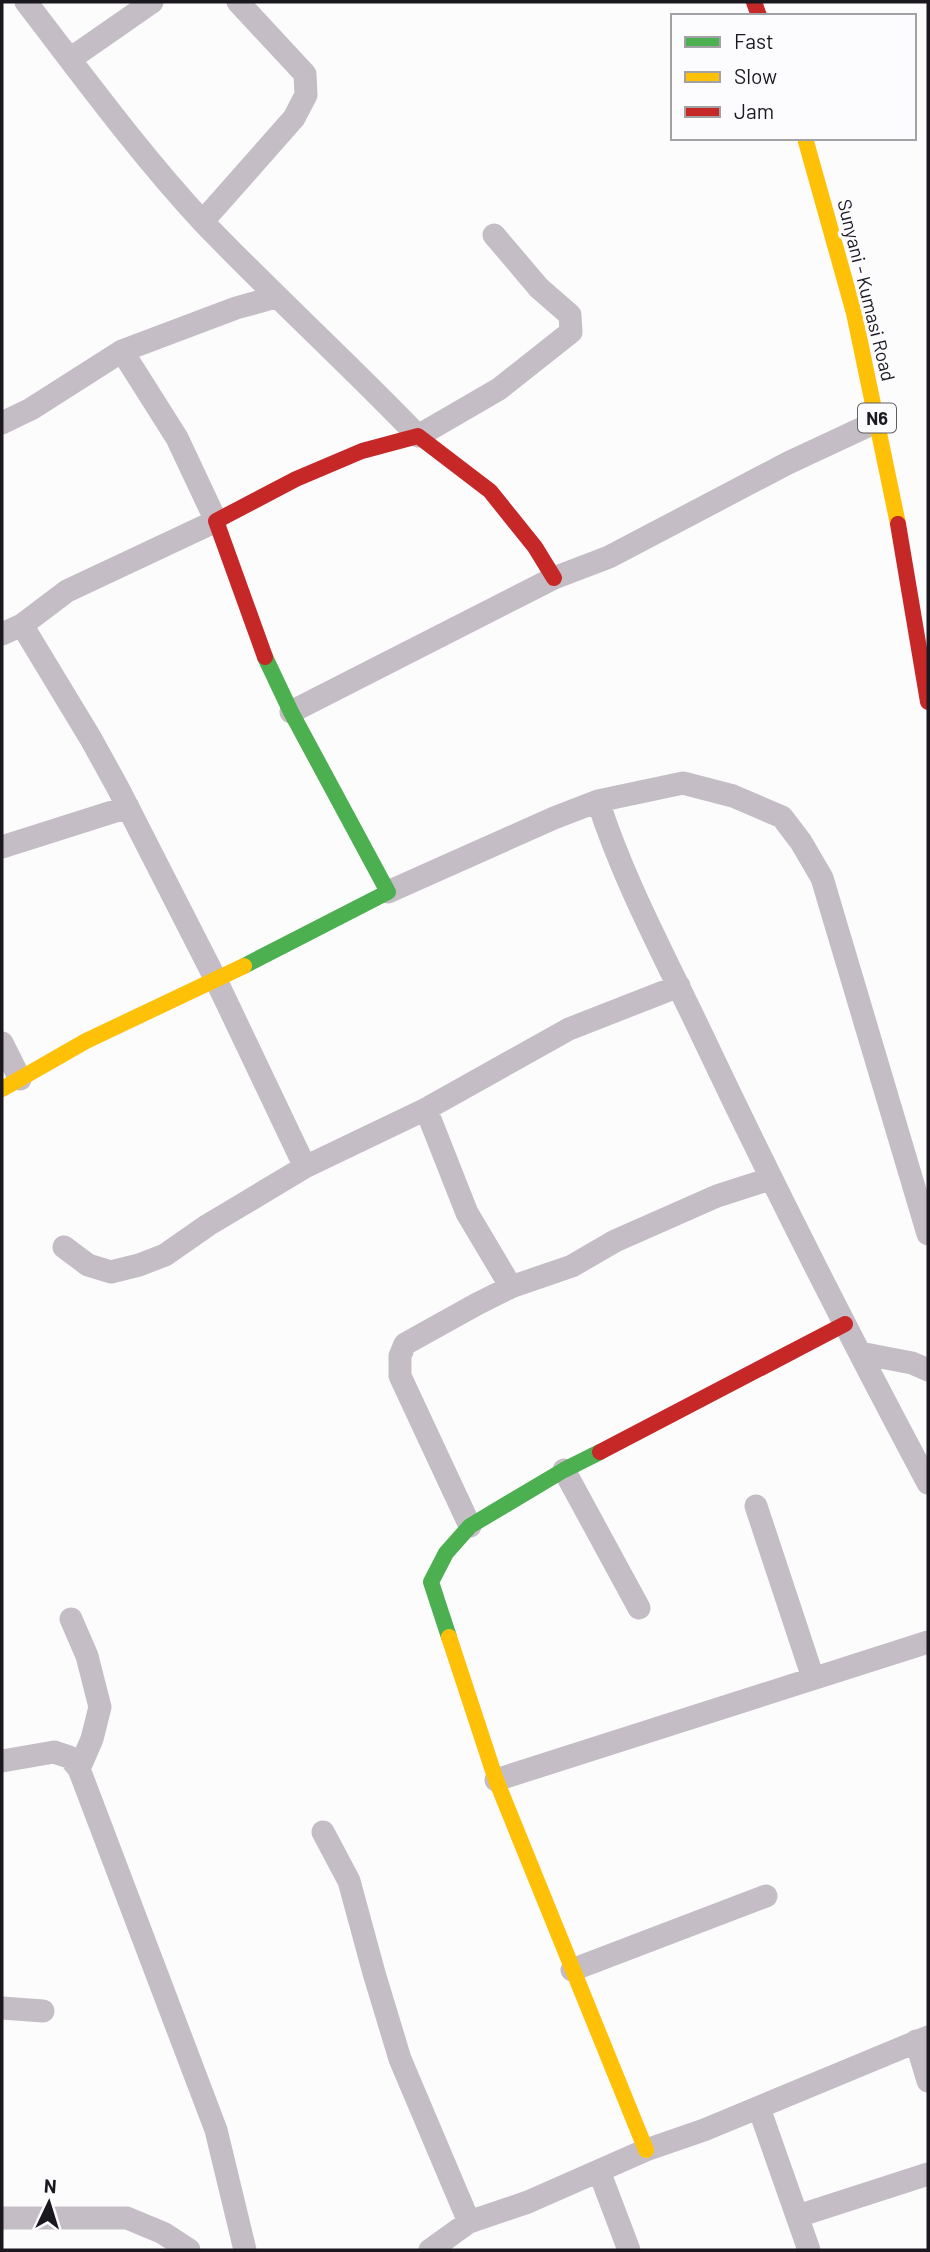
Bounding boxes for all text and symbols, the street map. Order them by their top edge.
legend [671,14,916,140]
text: Fast [734,28,774,53]
text: Slow [734,63,777,88]
text: Jam [734,98,774,123]
street label: Sunyani - Kumasi Road [833,197,901,383]
road number: N6 [858,404,896,432]
north arrow [14,2168,84,2238]
text: N [43,2174,57,2197]

